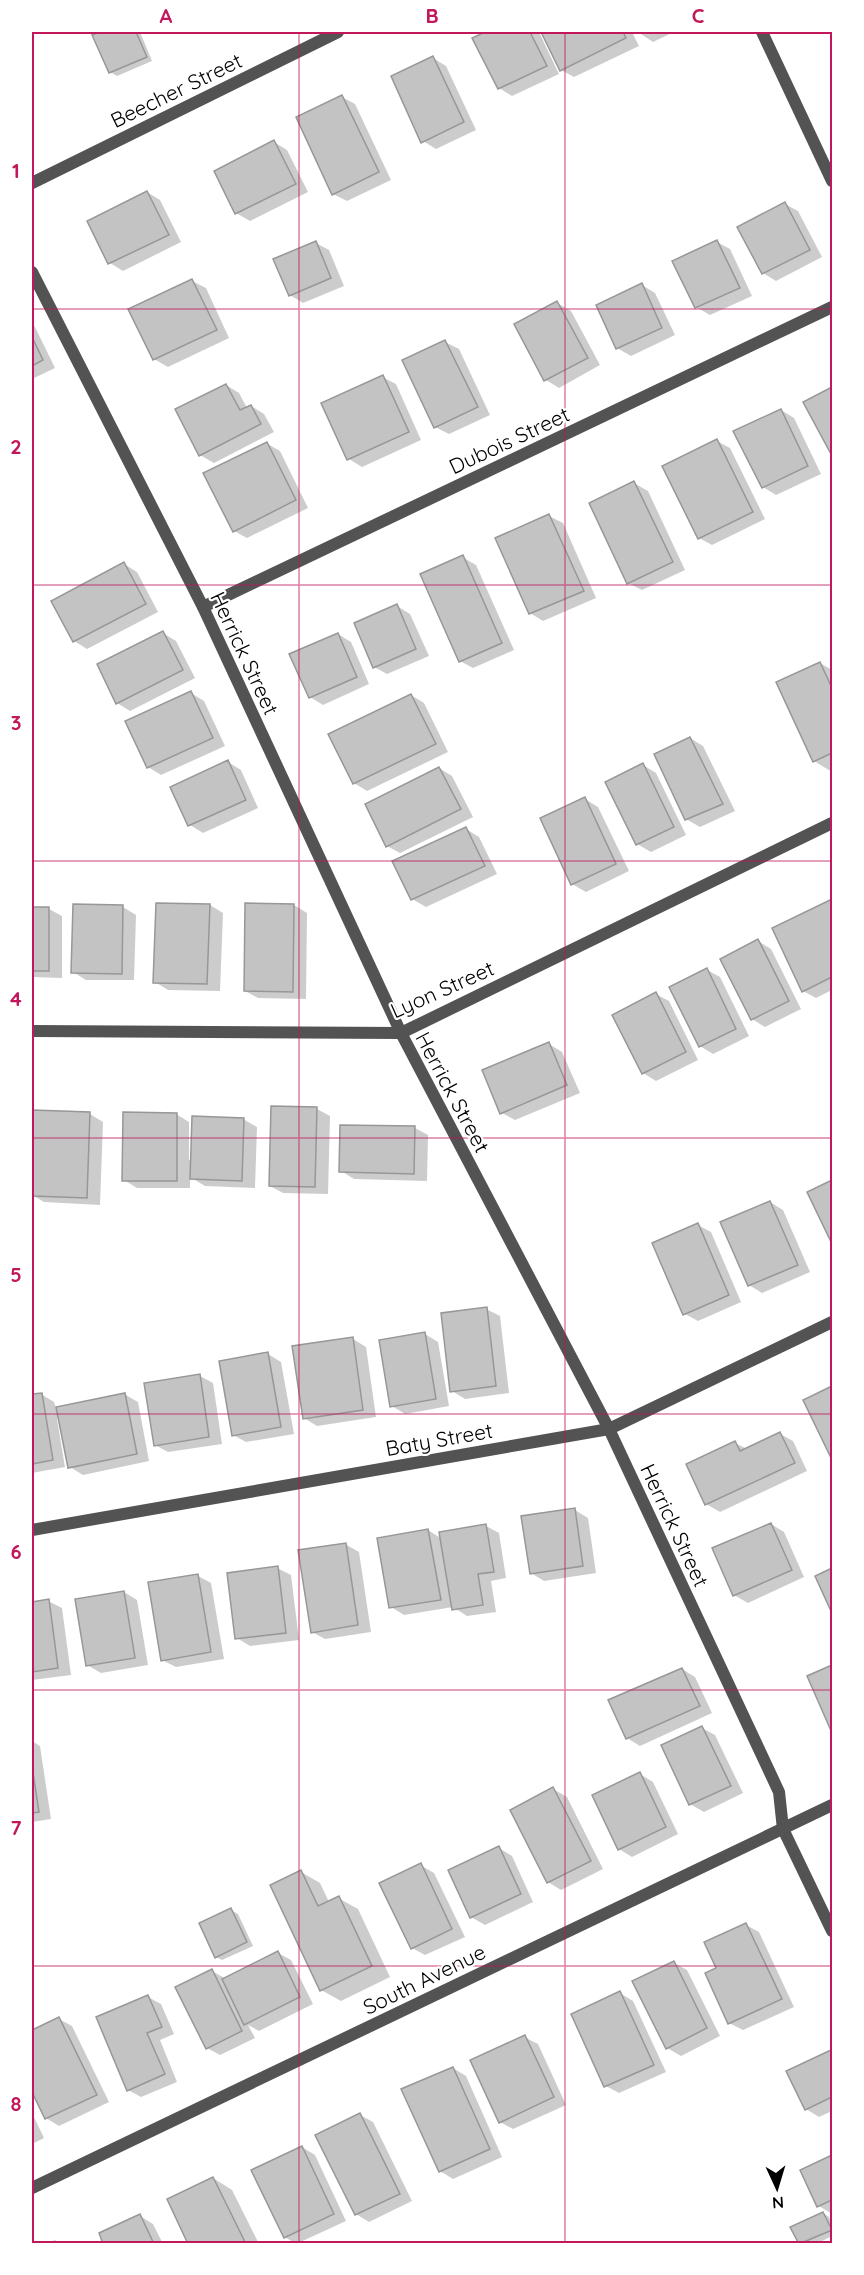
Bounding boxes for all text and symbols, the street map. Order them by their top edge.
text: A [160,3,173,28]
text: B [425,3,439,28]
text: C [692,3,705,28]
street label: Beecher Street [106,47,246,133]
text: 1 [12,158,20,183]
street label: Dubois Street [445,401,573,479]
text: 2 [10,434,22,459]
street label: Herrick Street [205,587,285,719]
text: 3 [11,710,21,735]
street label: Lyon Street [386,955,498,1023]
text: 4 [10,986,22,1011]
street label: Herrick Street [410,1027,496,1157]
text: 5 [10,1262,22,1287]
street label: Baty Street [383,1417,495,1461]
street label: Herrick Street [635,1459,715,1591]
text: 6 [10,1539,22,1564]
text: 7 [11,1815,22,1840]
street label: South Avenue [359,1938,489,2020]
text: 8 [11,2091,22,2116]
north arrow [747,2158,807,2218]
text: N [771,2193,785,2213]

